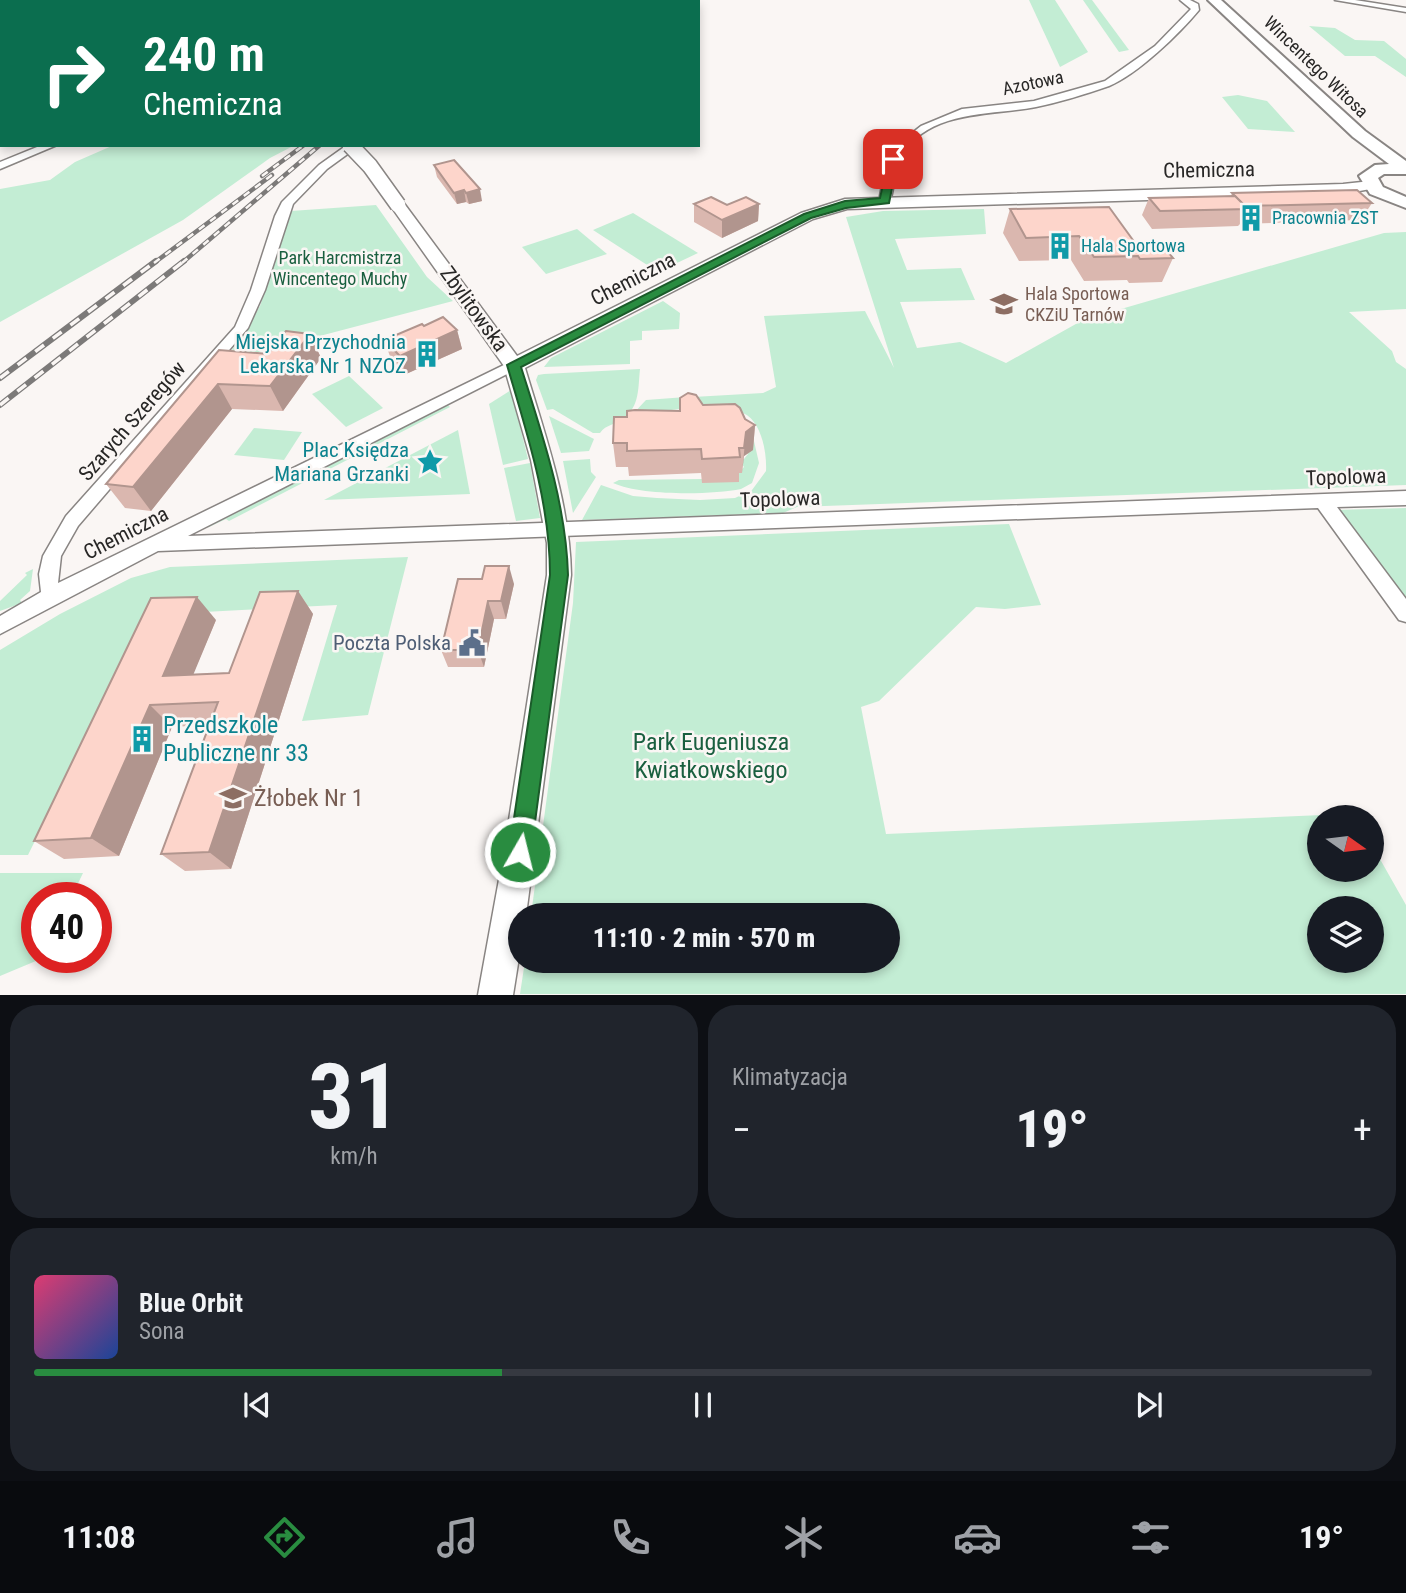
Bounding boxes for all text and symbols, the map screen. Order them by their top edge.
street label: Wincentego Witosa [1260,12,1373,122]
text: 240 m [143,26,265,83]
icon: right [28,28,119,119]
street label: Azotowa [1000,66,1065,99]
text: Chemiczna [143,85,283,123]
pin [863,129,923,189]
icon: arrive [874,140,912,178]
street label: Chemiczna [1163,157,1255,183]
building icon: Pracownia ZST [1236,203,1266,233]
place label: Pracownia ZST [1272,207,1379,228]
building icon: Hala Sportowa [1045,231,1075,261]
place label: Hala Sportowa [1081,235,1185,256]
park label: Park Harcmistrza Wincentego Muchy [273,247,408,289]
street label: Chemiczna [587,247,679,311]
street label: Zbylitowska [435,262,513,356]
place label: Hala Sportowa CKZiU Tarnów [1025,283,1129,325]
school or university icon: Hala Sportowa CKZiU Tarnów [989,289,1019,319]
place label: Miejska Przychodnia Lekarska Nr 1 NZOZ [235,330,406,378]
building icon: Miejska Przychodnia Lekarska Nr 1 NZOZ [412,339,442,369]
street label: Szarych Szeregów [74,356,191,486]
place label: Plac Księdza Mariana Grzanki [274,438,409,486]
place icon: Plac Księdza Mariana Grzanki [415,447,445,477]
street label: Topolowa [1305,464,1387,490]
street label: Topolowa [739,486,821,512]
street label: Chemiczna [80,501,172,565]
public building icon: Poczta Polska [457,628,487,658]
place label: Poczta Polska [333,631,451,655]
place label: Przedszkole Publiczne nr 33 [163,711,309,767]
building icon: Przedszkole Publiczne nr 33 [127,724,157,754]
park label: Park Eugeniusza Kwiatkowskiego [633,728,789,784]
school or university icon: Żłobek Nr 1 [218,783,248,813]
place label: Żłobek Nr 1 [254,784,364,812]
north arrow [1307,805,1384,882]
map controls [1307,805,1384,973]
position arrow [483,815,557,889]
speed limit sign: 40 [21,882,112,973]
button: layers [1307,896,1384,973]
text: 11:10 · 2 min · 570 m [593,923,815,953]
text: 31 [308,1044,400,1150]
text: Klimatyzacja [732,1064,848,1091]
text: 19° [1015,1099,1089,1160]
text: − [732,1108,751,1152]
text: + [1353,1108,1372,1152]
text: km/h [330,1143,378,1170]
text: Blue Orbit [139,1288,243,1318]
text: Sona [139,1318,185,1345]
icon: previous [238,1386,276,1424]
icon: pause [684,1386,722,1424]
icon: next [1130,1386,1168,1424]
icon: directions [260,1513,309,1562]
icon: music [433,1513,482,1562]
icon: phone [606,1513,655,1562]
icon: climate [779,1513,828,1562]
icon: car [953,1513,1002,1562]
icon: filters [1126,1513,1175,1562]
text: 11:08 [62,1518,136,1556]
text: 19° [1299,1518,1344,1556]

